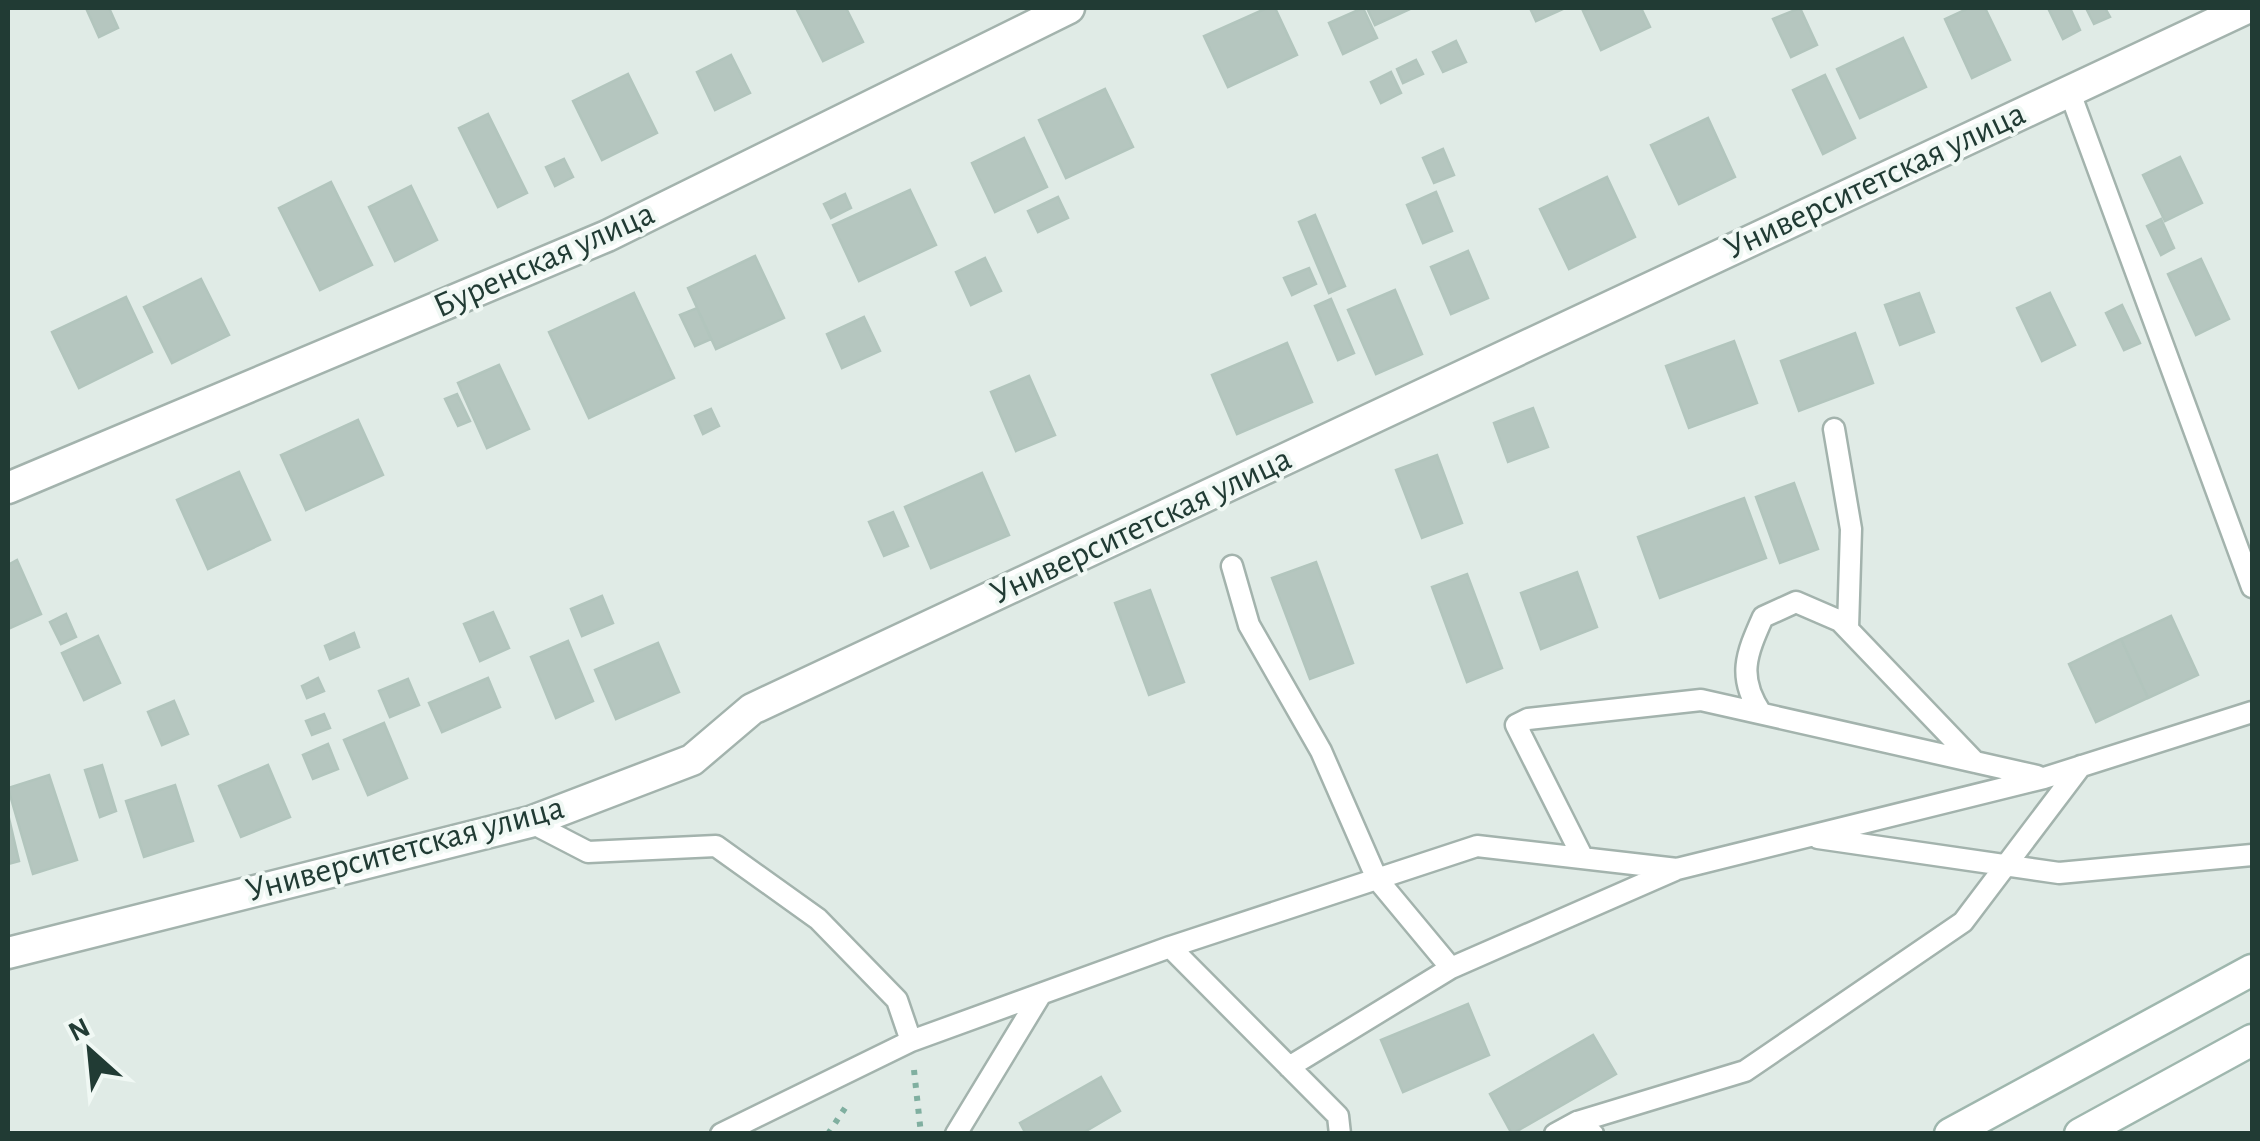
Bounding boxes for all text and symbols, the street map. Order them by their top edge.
street label: Университетская улица [1719,96,2031,266]
street label: Буренская улица [428,196,660,324]
street label: Университетская улица [985,441,1297,611]
street label: Университетская улица [242,790,568,908]
north arrow [40,1001,140,1101]
text: N [65,1014,95,1047]

